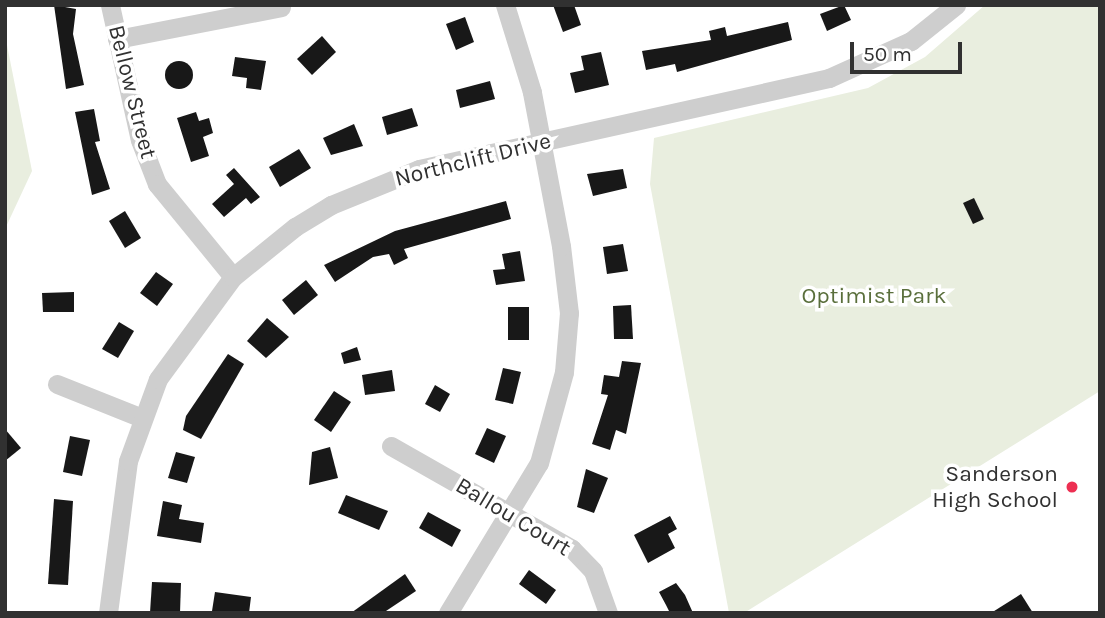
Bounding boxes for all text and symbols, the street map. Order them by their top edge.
street label: Bellow Street [102,22,162,162]
scale bar [853,28,965,72]
text: 50 m [863,42,912,66]
street label: Northclift Drive [392,127,554,193]
park label: Optimist Park [801,282,947,310]
place label: Sanderson High School [932,460,1058,514]
street label: Ballou Court [450,472,576,562]
marker: Sanderson High School [1064,479,1080,495]

